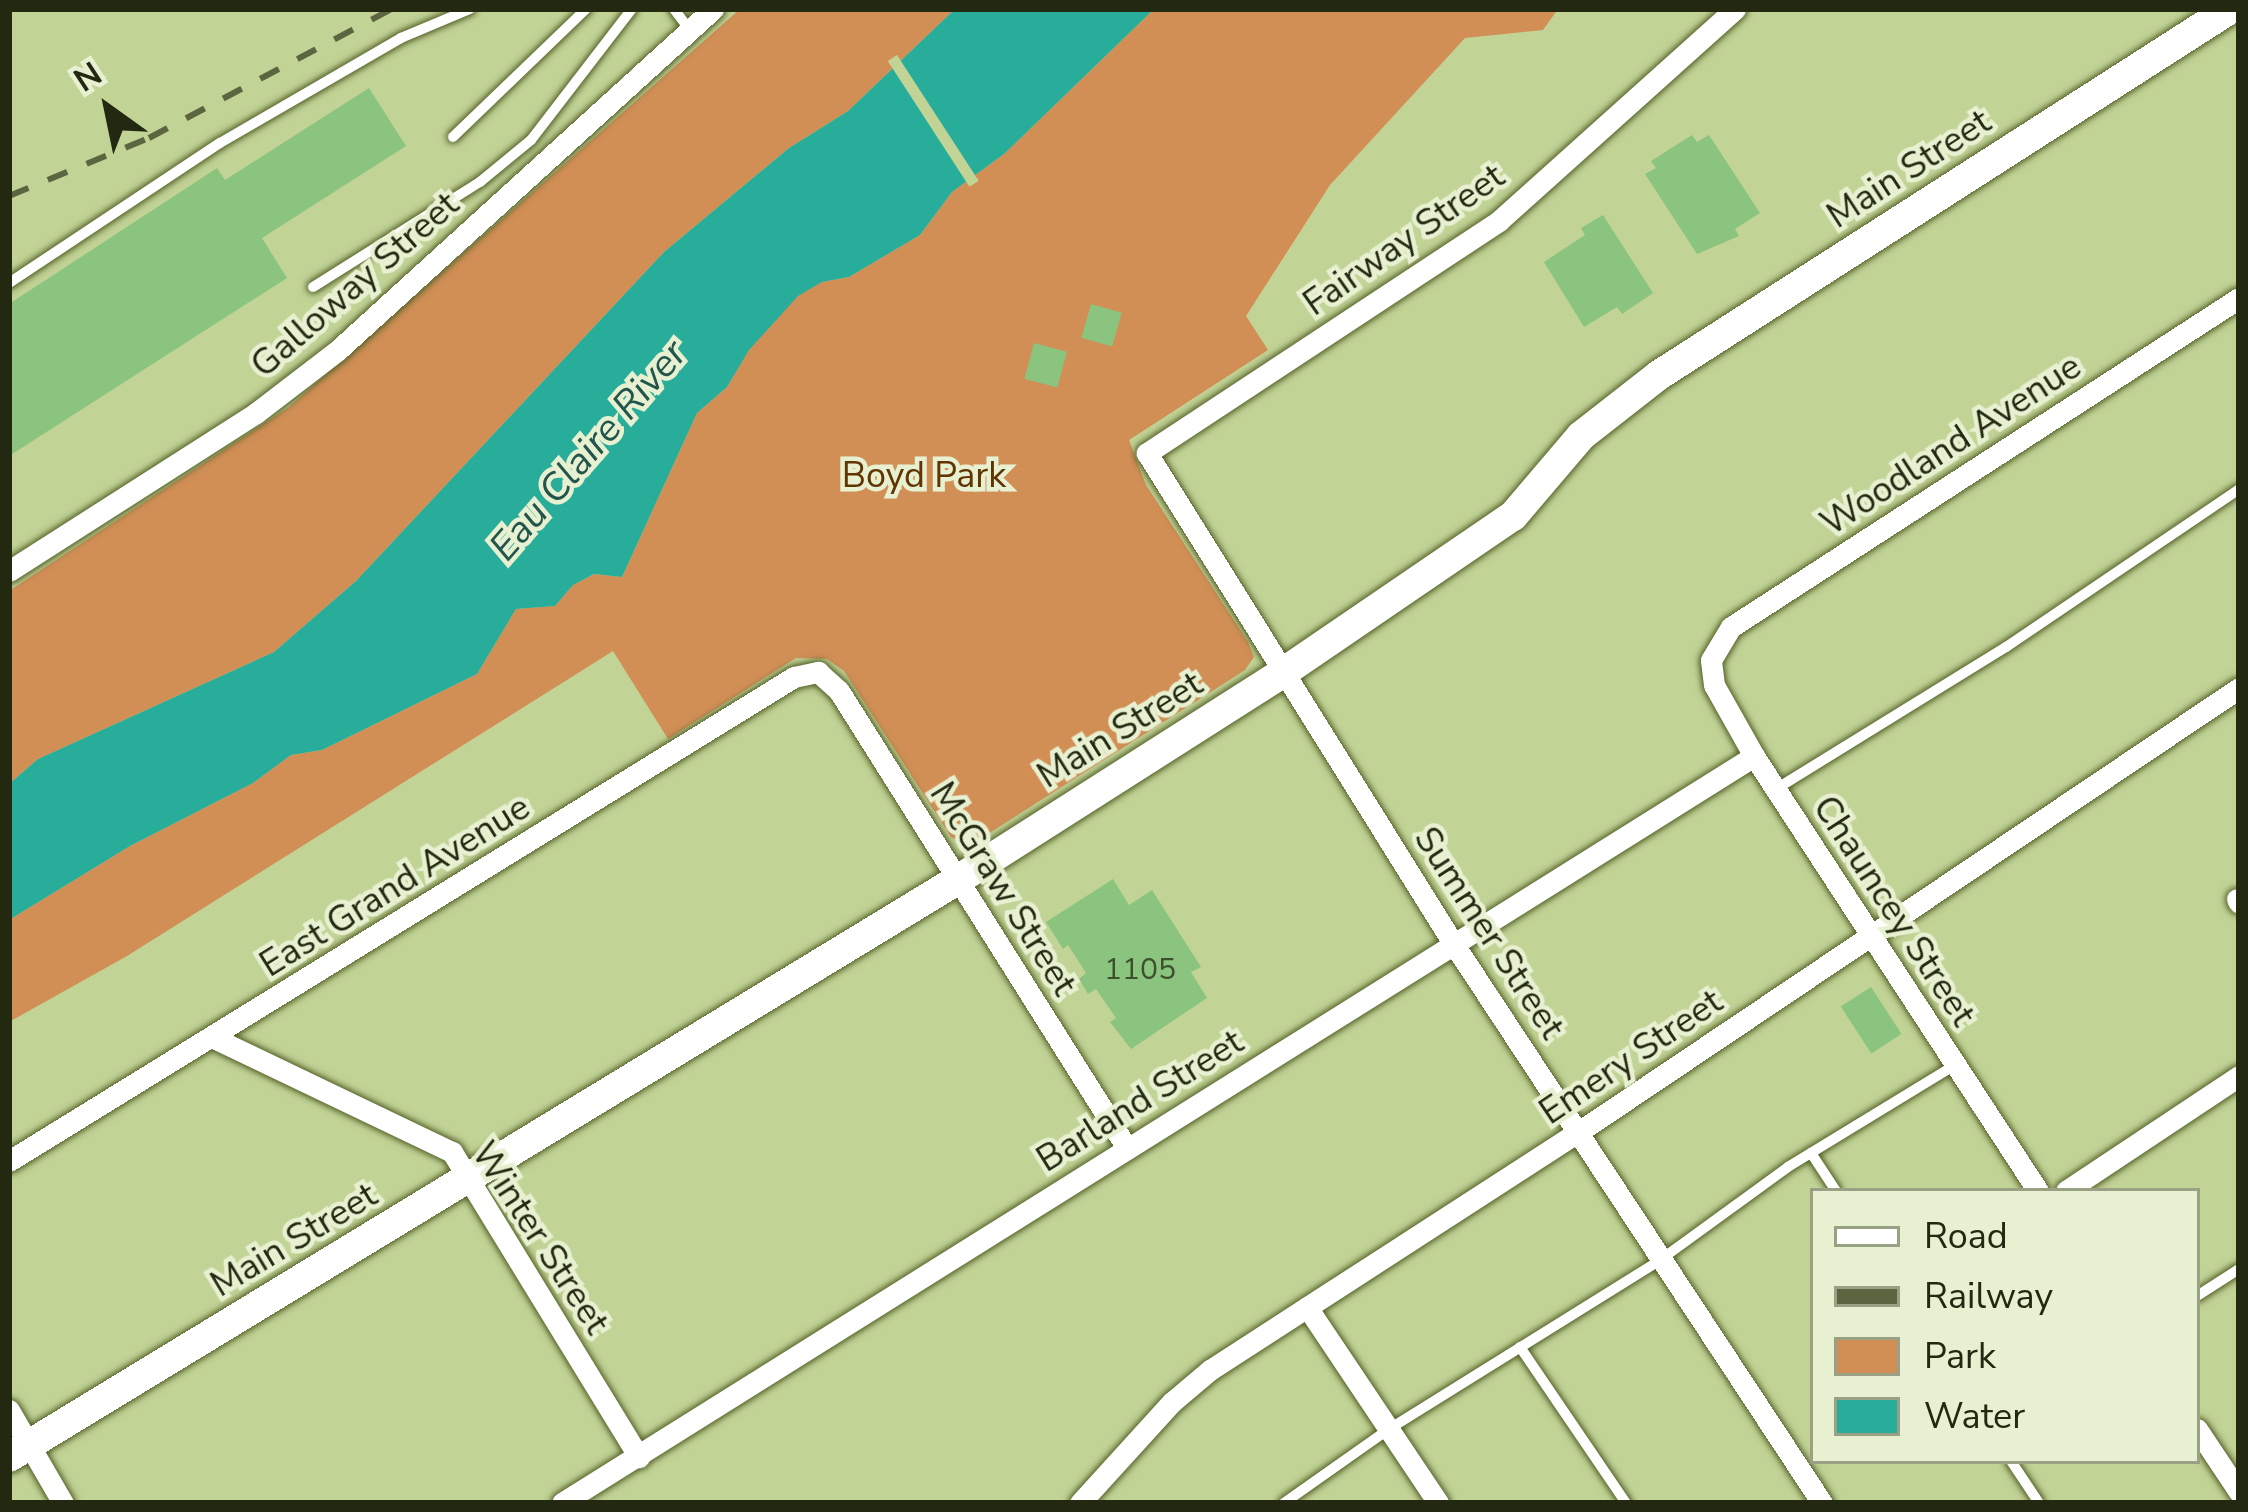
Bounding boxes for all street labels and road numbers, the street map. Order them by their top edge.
street label: Main Street [1819,100,1999,238]
street label: Fairway Street [1295,155,1513,325]
street label: Galloway Street [242,183,468,387]
street label: Woodland Avenue [1813,345,2089,545]
street label: Main Street [1030,662,1210,798]
street label: McGraw Street [920,775,1086,1003]
street label: East Grand Avenue [252,786,538,986]
street label: Chauncey Street [1804,788,1984,1034]
street label: Summer Street [1405,819,1573,1047]
street label: Emery Street [1531,980,1731,1134]
street label: Barland Street [1029,1020,1251,1182]
street label: Winter Street [462,1134,618,1342]
street label: Main Street [203,1174,385,1306]

